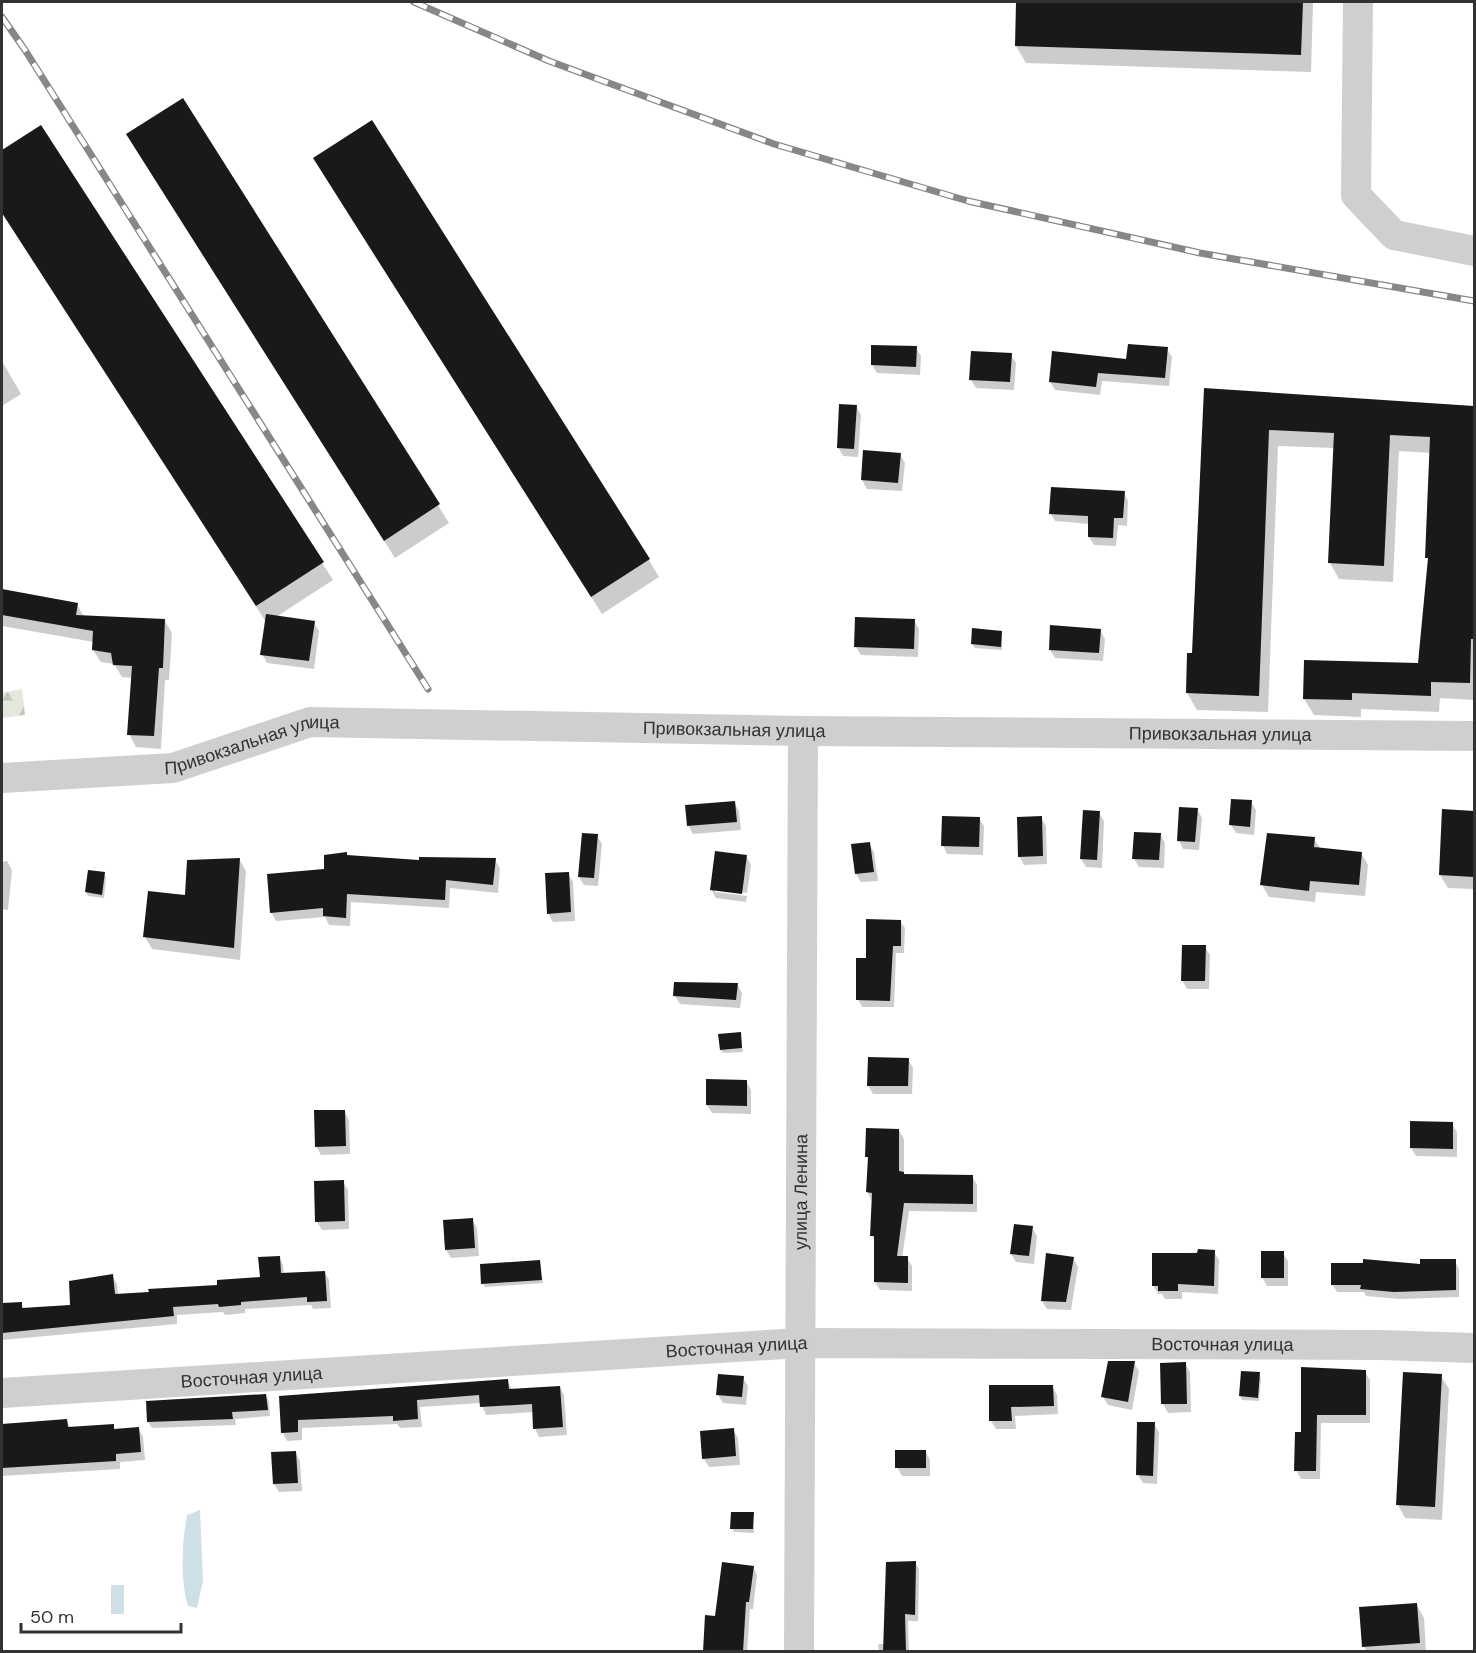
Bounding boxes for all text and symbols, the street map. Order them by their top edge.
street label: Привокзальная улица [164,710,341,780]
street label: Привокзальная улица [643,716,827,743]
street label: Привокзальная улица [1129,721,1313,747]
street label: улица Ленина [789,1133,813,1250]
street label: Восточная улица [665,1331,809,1363]
street label: Восточная улица [1151,1332,1295,1357]
street label: Восточная улица [180,1361,324,1394]
scale bar [21,1596,182,1634]
text: 50 m [30,1605,74,1629]

